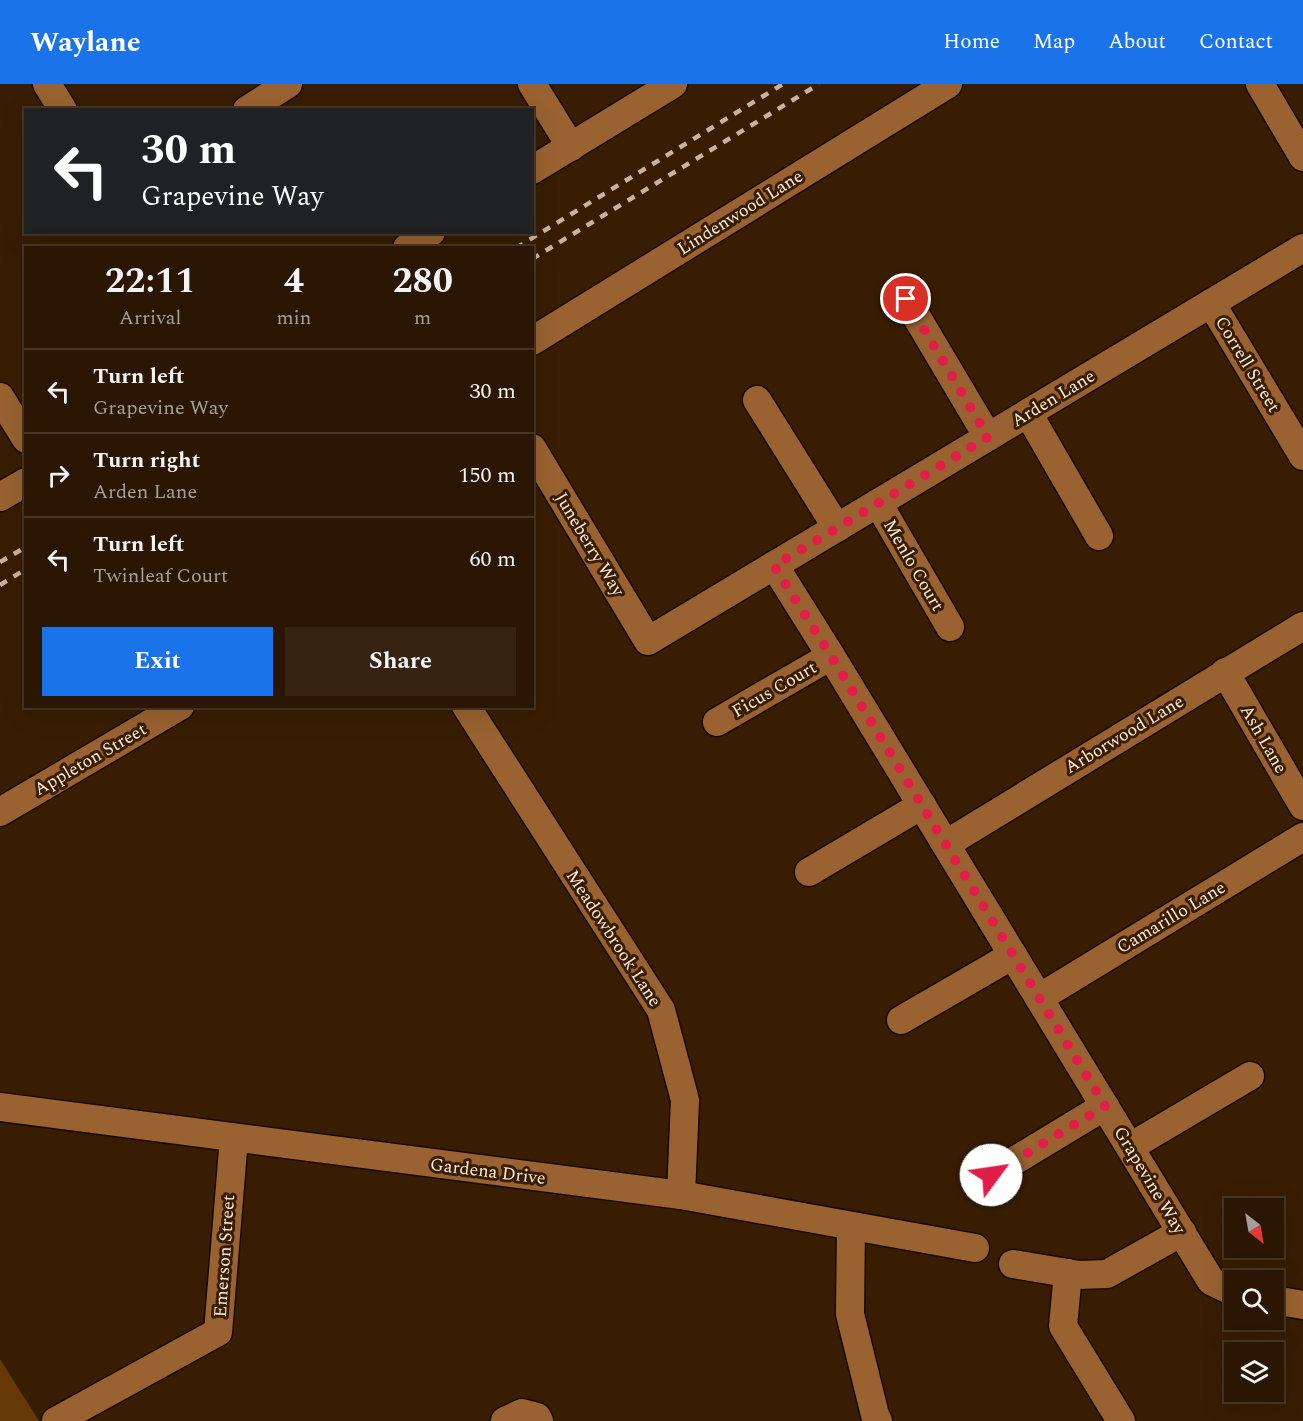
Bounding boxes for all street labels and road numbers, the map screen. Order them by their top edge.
street label: Lindenwood Lane [672,163,808,262]
street label: Correll Street [1208,311,1287,418]
street label: Arden Lane [1006,363,1100,434]
street label: Juneberry Way [548,487,632,603]
street label: Menlo Court [876,514,951,616]
street label: Ficus Court [727,654,822,725]
street label: Arborwood Lane [1060,688,1189,781]
street label: Ash Lane [1233,700,1294,779]
street label: Appleton Street [29,716,152,803]
street label: Meadowbrook Lane [559,864,668,1012]
street label: Camarillo Lane [1112,874,1231,961]
street label: Grapevine Way [1107,1121,1193,1240]
street label: Gardena Drive [429,1151,547,1192]
street label: Emerson Street [207,1194,242,1318]

